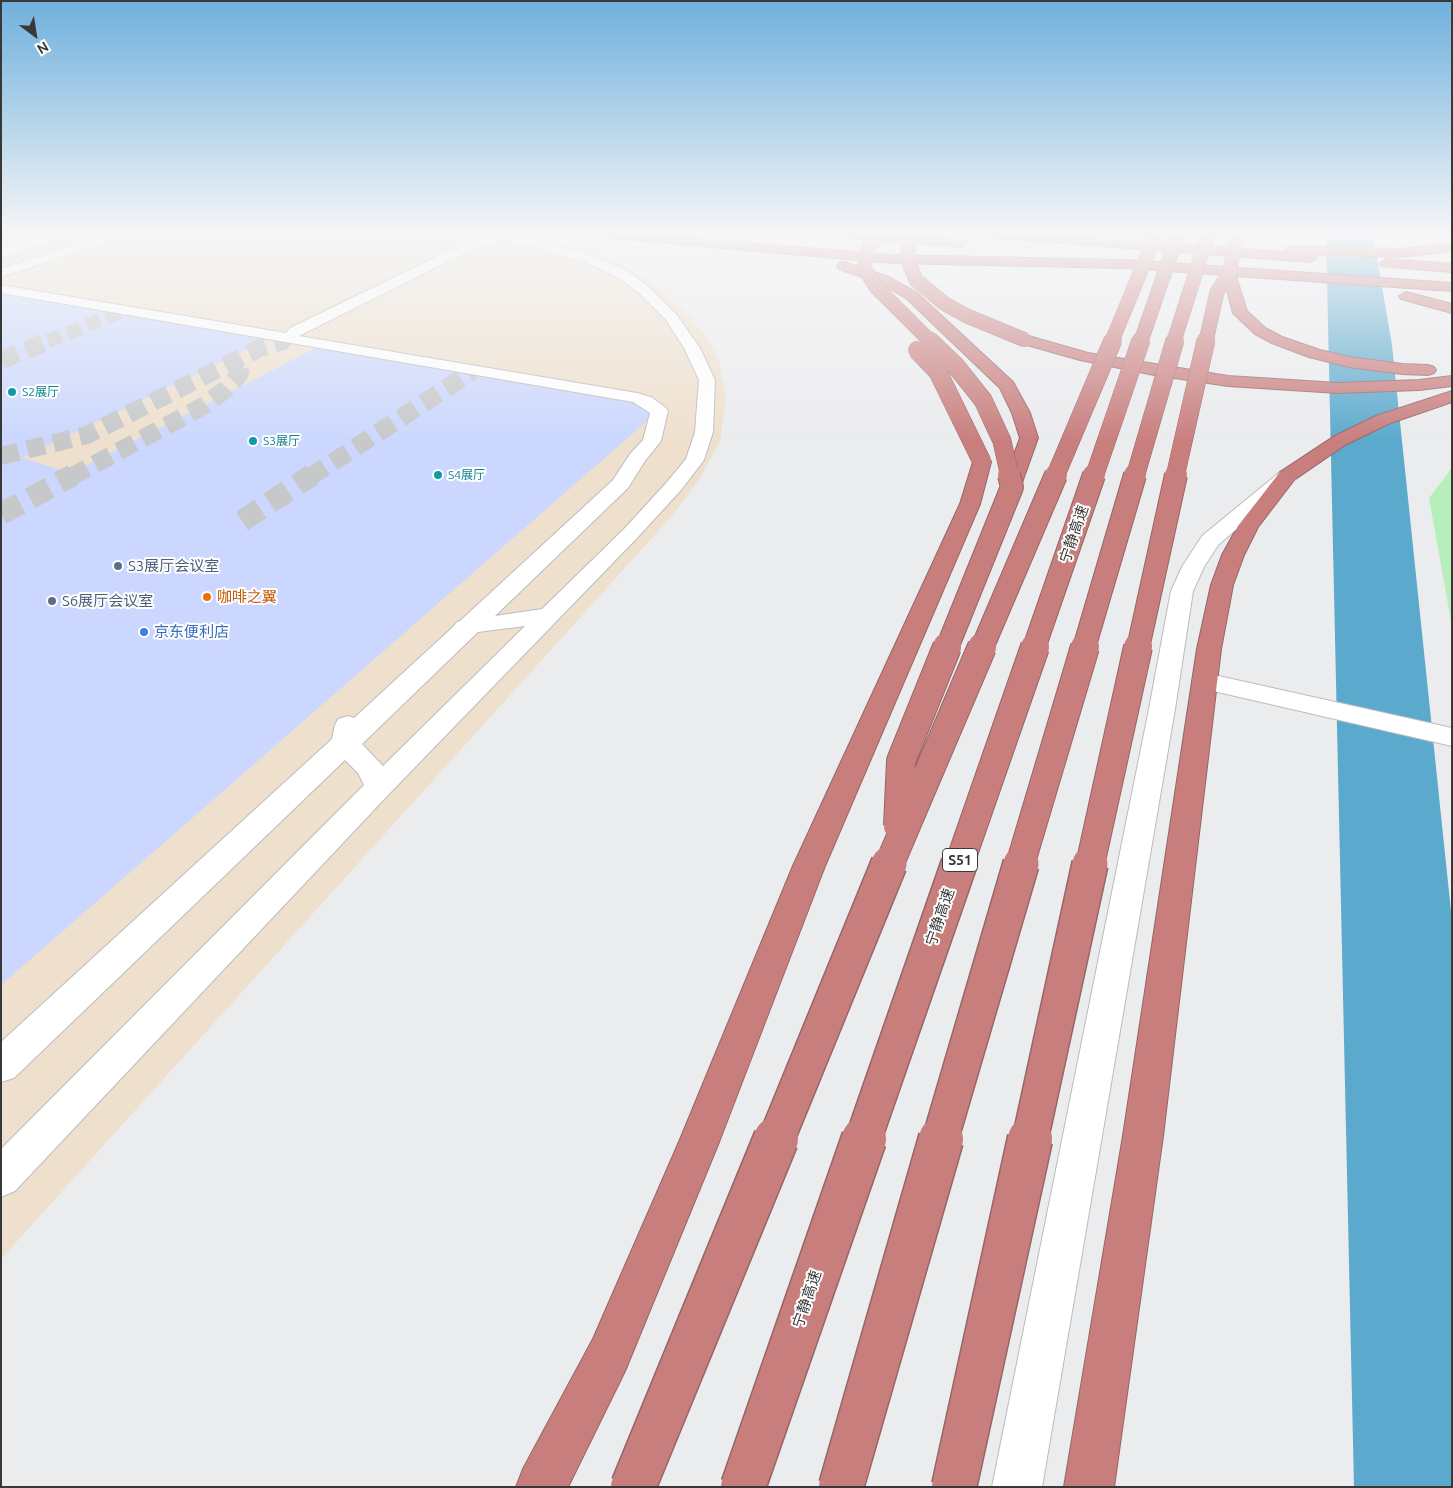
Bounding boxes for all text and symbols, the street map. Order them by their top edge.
north arrow [10,10,60,60]
text: N [34,38,51,57]
place label: S2展厅 [22,385,59,399]
marker: S2展厅 [6,386,18,398]
place label: S3展厅 [263,434,300,448]
marker: S3展厅 [247,435,259,447]
place label: S4展厅 [448,468,485,482]
marker: S4展厅 [432,469,444,481]
street label: 宁静高速 [1056,503,1092,565]
place label: S3展厅会议室 [128,557,219,575]
marker: S3展厅会议室 [112,560,124,572]
place label: 咖啡之翼 [217,588,277,606]
marker: 咖啡之翼 [201,591,213,603]
place label: S6展厅会议室 [62,592,153,610]
marker: S6展厅会议室 [46,595,58,607]
place label: 京东便利店 [154,623,229,641]
marker: 京东便利店 [138,626,150,638]
road number: S51 [942,848,978,872]
street label: 宁静高速 [922,886,958,948]
street label: 宁静高速 [789,1268,825,1330]

